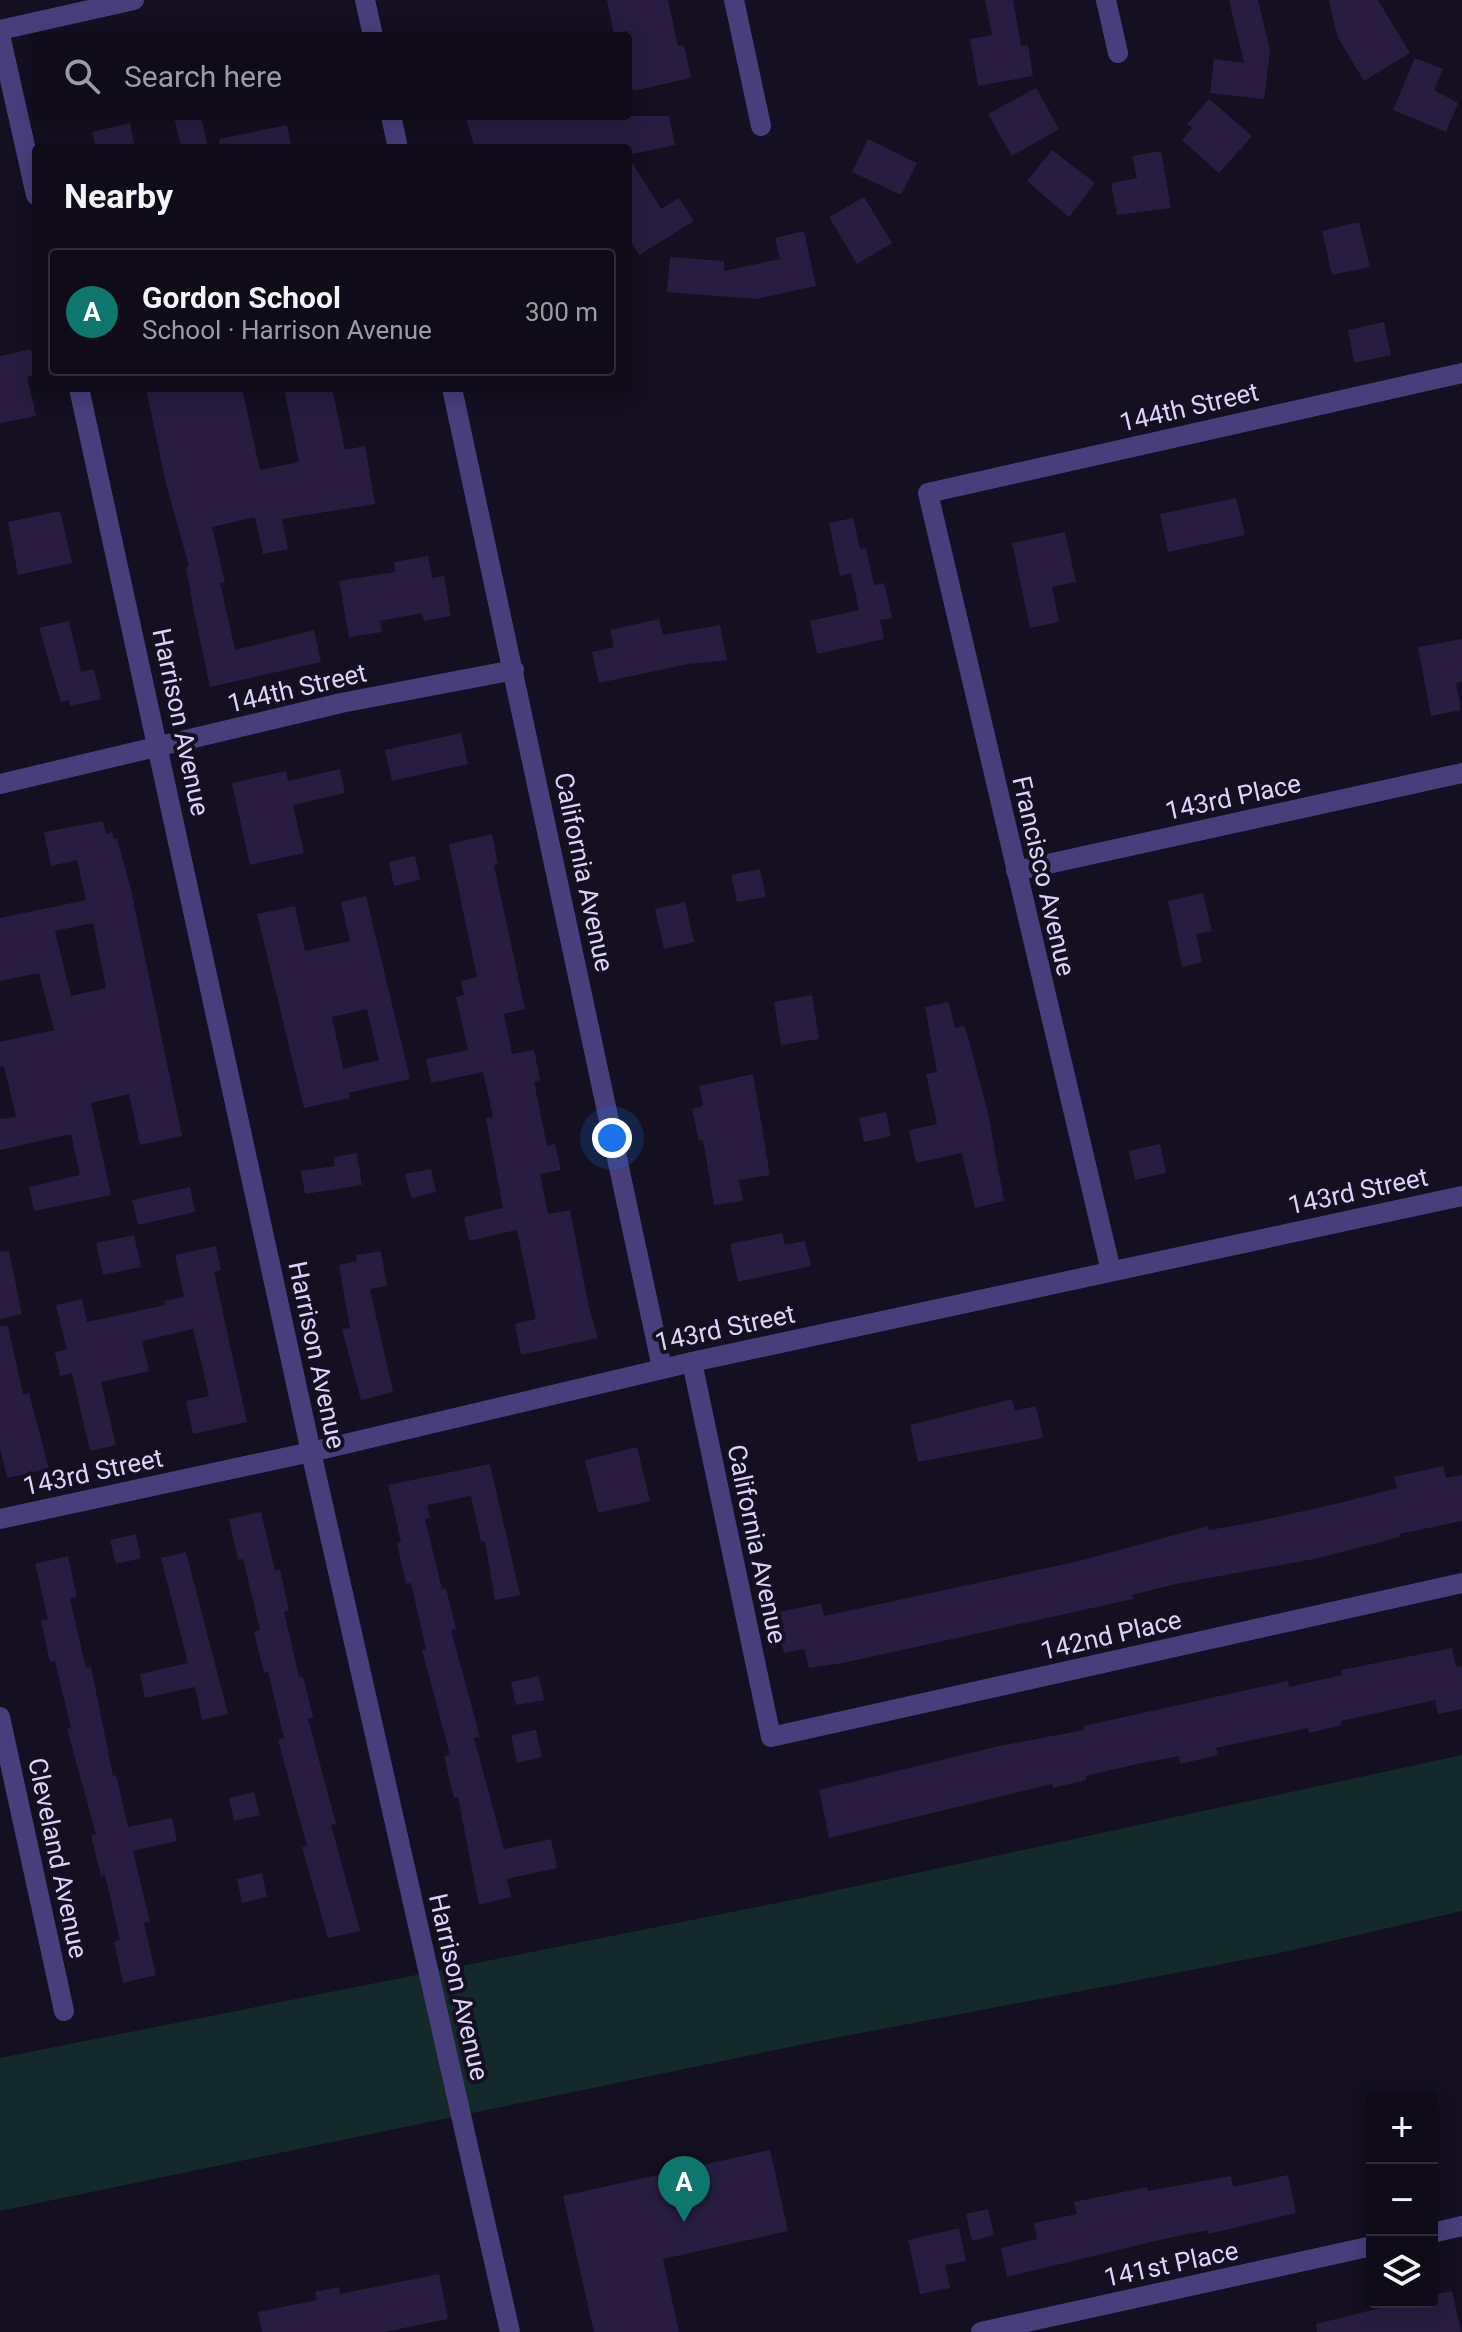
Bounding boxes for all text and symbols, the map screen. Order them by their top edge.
search box [32,32,632,120]
icon: search [60,54,104,98]
text: Search here [124,59,282,94]
text: Nearby [64,176,173,216]
text: Gordon School [142,280,341,315]
text: A [83,297,101,327]
text: 300 m [525,297,598,327]
text: School · Harrison Avenue [142,315,432,345]
street label: 144th Street [1117,376,1261,438]
street label: Harrison Avenue [147,626,215,818]
street label: 144th Street [225,657,369,719]
street label: 143rd Place [1162,768,1304,826]
street label: California Avenue [548,770,620,974]
street label: Francisco Avenue [1006,773,1082,979]
your location [592,1118,632,1158]
street label: 143rd Street [1285,1162,1431,1220]
street label: Harrison Avenue [283,1259,351,1451]
street label: 143rd Street [652,1299,798,1357]
street label: California Avenue [721,1442,793,1646]
street label: 143rd Street [20,1443,166,1501]
street label: 142nd Place [1038,1604,1184,1666]
street label: Cleveland Avenue [22,1755,94,1961]
street label: Harrison Avenue [423,1891,495,2083]
map controls [1366,2092,1438,2308]
button: + [1366,2092,1438,2164]
pin: A [658,2156,710,2222]
button: − [1366,2164,1438,2236]
street label: 141st Place [1101,2235,1241,2293]
button: layers [1366,2236,1438,2308]

